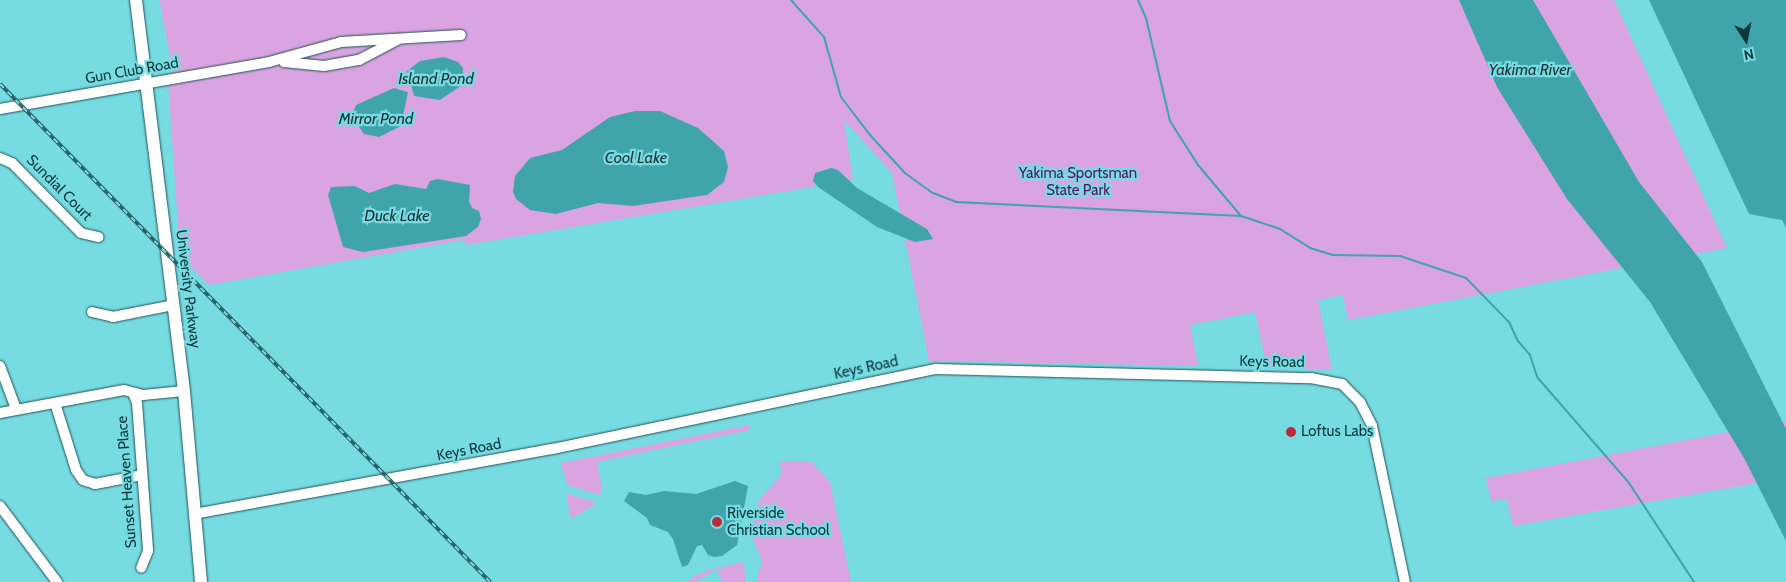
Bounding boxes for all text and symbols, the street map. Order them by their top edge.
north arrow [1721,15,1771,65]
text: N [1742,45,1755,65]
street label: Gun Club Road [84,54,180,88]
water label: Yakima River [1489,60,1571,80]
water label: Island Pond [398,69,474,89]
water label: Mirror Pond [339,109,413,129]
water label: Cool Lake [605,148,667,168]
street label: Sundial Court [22,151,96,225]
park label: Yakima Sportsman State Park [1019,164,1137,199]
water label: Duck Lake [364,206,430,226]
street label: University Parkway [172,229,204,349]
street label: Keys Road [832,352,900,384]
street label: Keys Road [1239,352,1305,372]
street label: Sunset Heaven Place [113,415,141,549]
place label: Loftus Labs [1301,423,1373,441]
marker: Loftus Labs [1285,426,1297,438]
street label: Keys Road [435,435,503,465]
place label: Riverside Christian School [727,504,829,539]
marker: Riverside Christian School [711,516,723,528]

